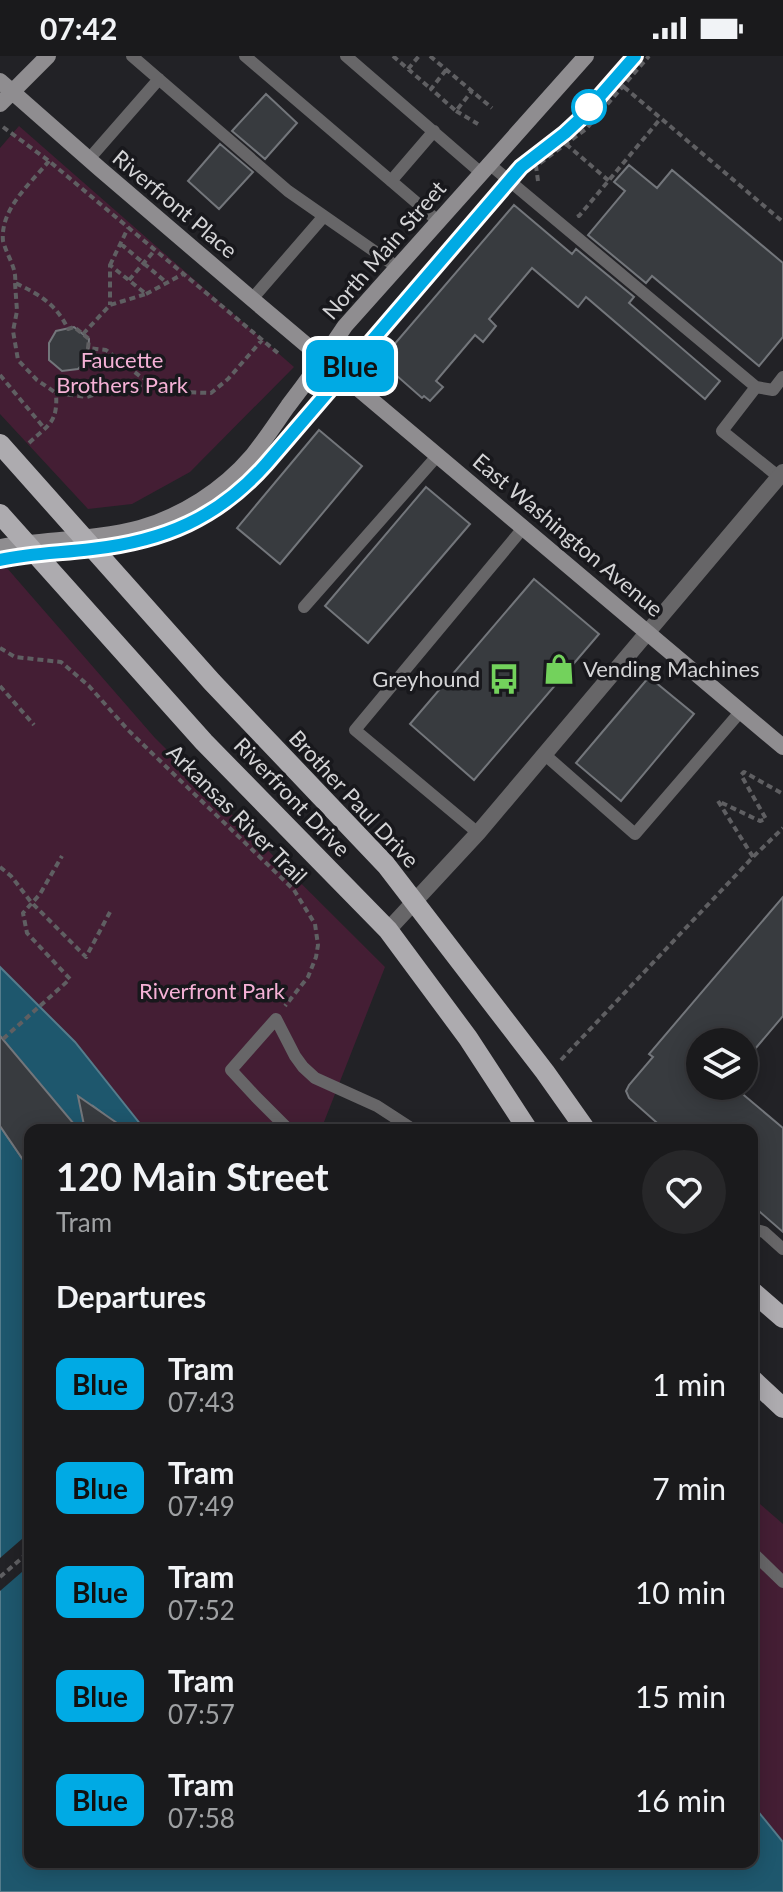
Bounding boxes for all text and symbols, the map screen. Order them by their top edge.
text: 07:42 [40,10,117,46]
unlabelled marker [572,90,606,124]
street label: Riverfront Place [108,144,243,264]
street label: North Main Street [316,175,451,325]
line badge: Blue [294,340,406,392]
park label: Faucette Brothers Park [56,346,189,398]
text: Blue [322,349,378,383]
street label: East Washington Avenue [468,447,669,622]
shop icon: Vending Machines [542,652,576,686]
place label: Vending Machines [583,655,760,682]
bus stop icon: Greyhound [487,662,521,696]
place label: Greyhound [372,665,480,692]
street label: Brother Paul Drive [284,724,425,873]
street label: Riverfront Drive [229,731,356,862]
street label: Arkansas River Trail [162,738,313,889]
park label: Riverfront Park [139,977,286,1004]
map controls [686,1028,758,1100]
button: layers [686,1028,758,1100]
button: heart [642,1150,726,1234]
text: 120 Main Street [56,1153,329,1199]
text: Tram [56,1206,112,1238]
text: Departures [56,1278,206,1314]
text: Tram [168,1350,234,1386]
text: 1 min [652,1366,726,1402]
text: Blue [72,1367,128,1401]
text: 07:43 [168,1386,235,1418]
text: Tram [168,1454,234,1490]
text: 7 min [652,1470,726,1506]
text: Blue [72,1471,128,1505]
text: 07:49 [168,1490,235,1522]
text: Tram [168,1558,234,1594]
text: 10 min [635,1574,726,1610]
text: Blue [72,1575,128,1609]
text: 07:52 [168,1594,235,1626]
text: Tram [168,1662,234,1698]
text: 15 min [635,1678,726,1714]
text: Blue [72,1679,128,1713]
text: 07:57 [168,1698,235,1730]
text: Tram [168,1766,234,1802]
text: 16 min [635,1782,726,1818]
text: Blue [72,1783,128,1817]
text: 07:58 [168,1802,235,1834]

